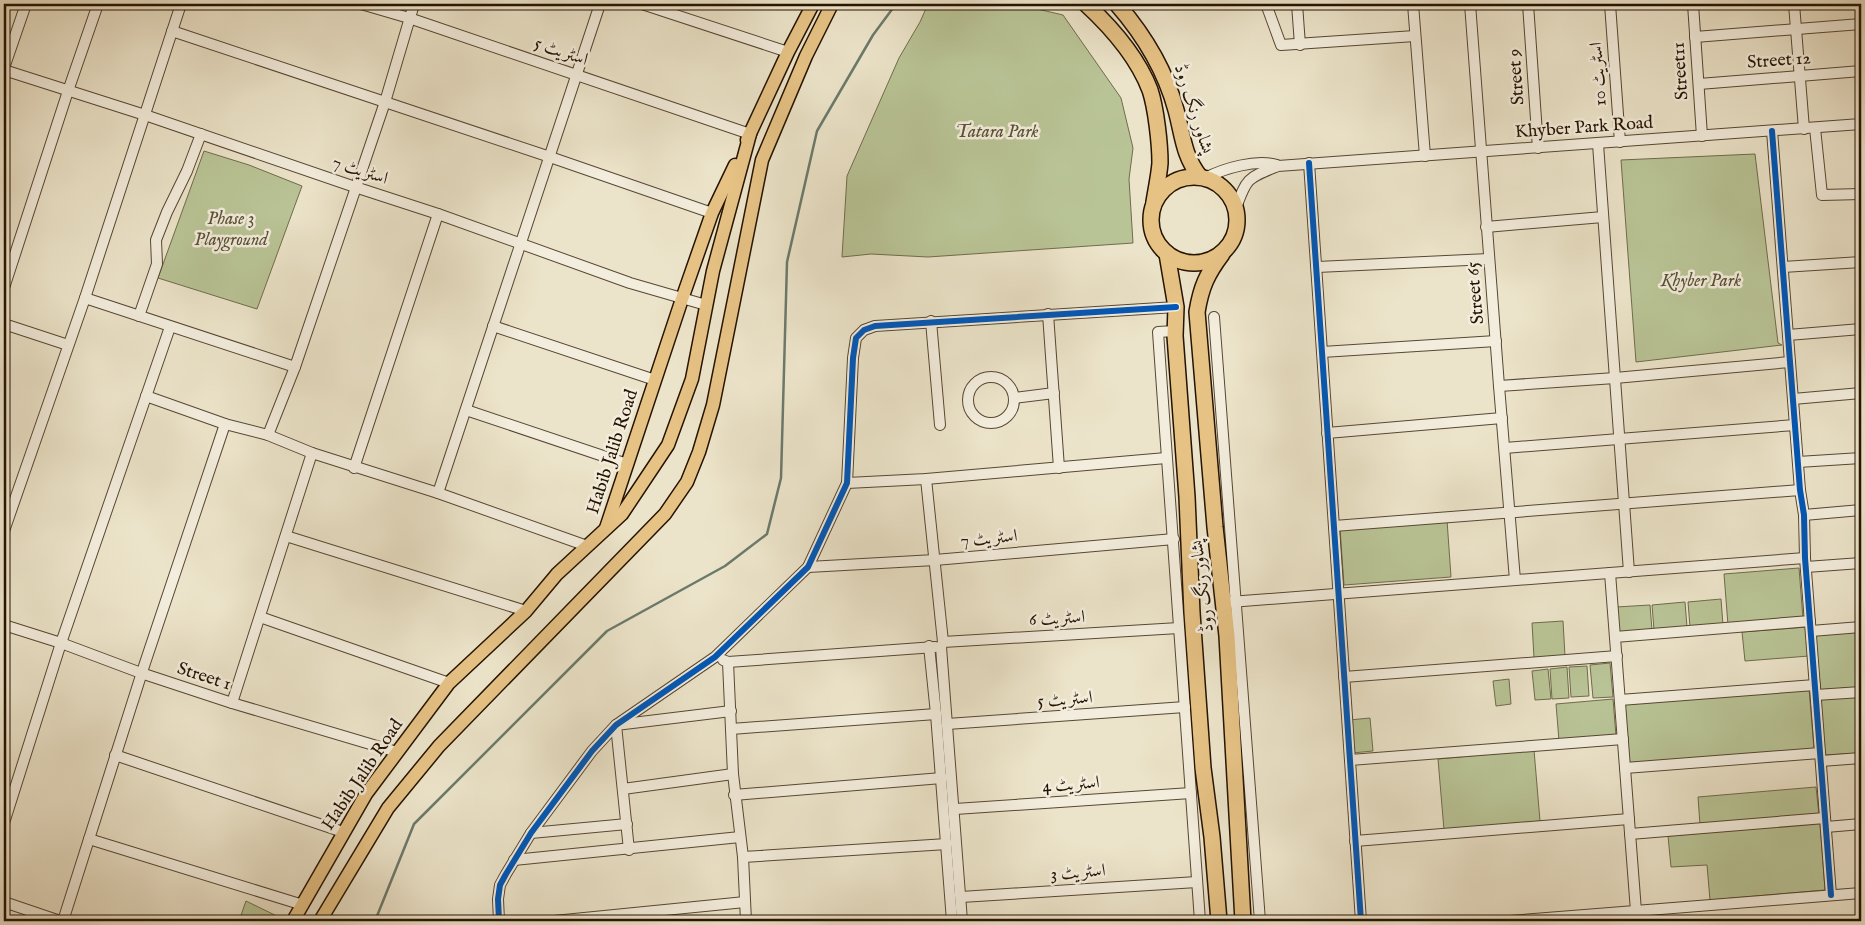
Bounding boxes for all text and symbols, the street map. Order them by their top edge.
street label: اسٹریٹ 5 [531,32,591,72]
street label: اسٹریٹ 10 [1585,41,1613,107]
street label: Street11 [1668,41,1694,101]
street label: Street 12 [1746,47,1812,75]
street label: Street 9 [1504,48,1530,106]
street label: پشاور رنگ روڈ [1168,61,1220,158]
street label: Khyber Park Road [1514,112,1654,144]
park label: Tatara Park [956,121,1038,144]
street label: اسٹریٹ 7 [329,151,391,191]
park label: Phase 3 Playground [194,208,269,252]
street label: Street 65 [1462,260,1490,325]
park label: Khyber Park [1660,270,1741,293]
street label: Habib Jalib Road [582,386,644,517]
street label: اسٹریٹ 7 [960,525,1019,553]
street label: پشاور رنگ روڈ [1184,538,1220,634]
street label: اسٹریٹ 6 [1028,606,1086,632]
street label: Street 1 [174,658,234,696]
street label: اسٹریٹ 5 [1037,687,1093,713]
street label: Habib Jalib Road [317,714,409,835]
street label: اسٹریٹ 4 [1042,772,1101,798]
street label: اسٹریٹ 3 [1050,860,1107,886]

